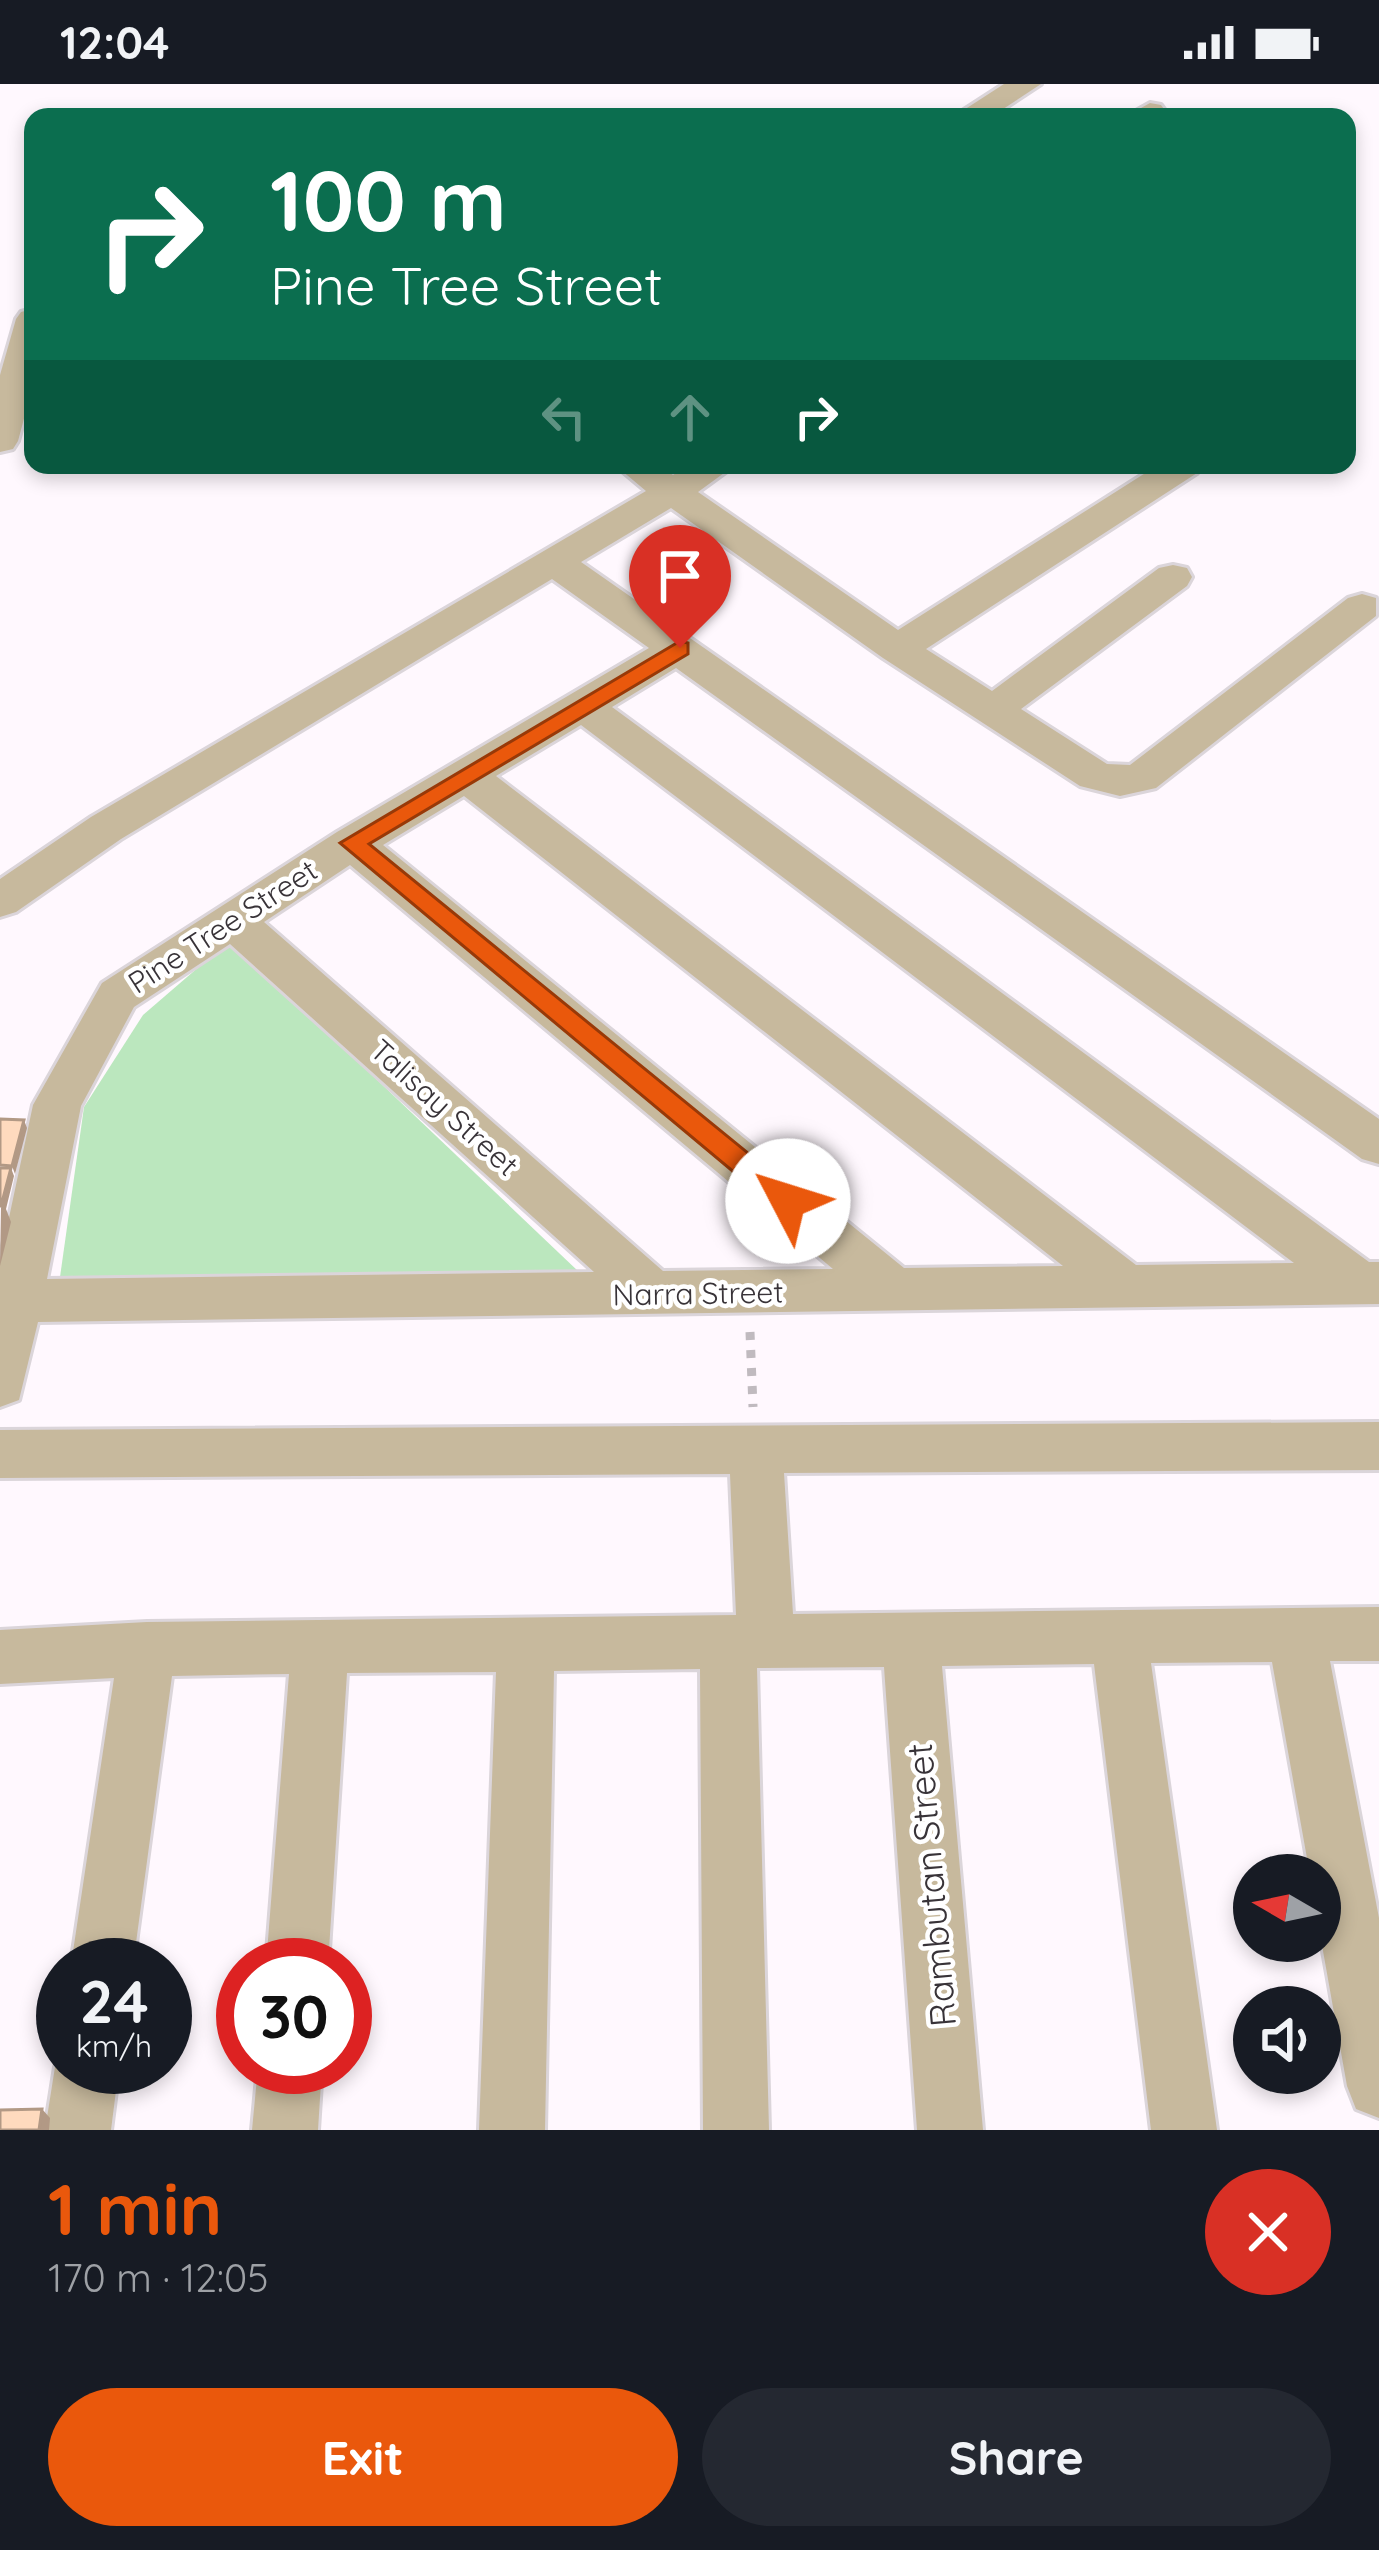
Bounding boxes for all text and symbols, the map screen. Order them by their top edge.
text: 12:04 [60,14,170,70]
text: 100 m [270,147,507,252]
icon: right [72,156,228,312]
text: Pine Tree Street [270,251,663,319]
icon: left [531,384,597,450]
icon: ahead [657,384,723,450]
icon: right [783,384,849,450]
pin [629,525,731,648]
icon: arrive [647,543,713,609]
street label: Pine Tree Street [121,851,324,1001]
street label: Talisay Street [363,1031,527,1184]
position arrow [725,1138,851,1264]
street label: Narra Street [612,1273,784,1313]
street label: Rambutan Street [896,1741,965,2029]
north arrow [1233,1854,1341,1962]
map controls [1233,1854,1341,2094]
speed limit sign: 30 [216,1938,372,2094]
text: 24 [79,1963,149,2038]
button: sound [1233,1986,1341,2094]
text: km/h [76,2027,152,2065]
text: 1 min [48,2163,222,2253]
button: close [1205,2169,1331,2295]
text: 170 m · 12:05 [48,2253,269,2302]
button: Exit [48,2388,678,2526]
button: Share [702,2388,1331,2526]

